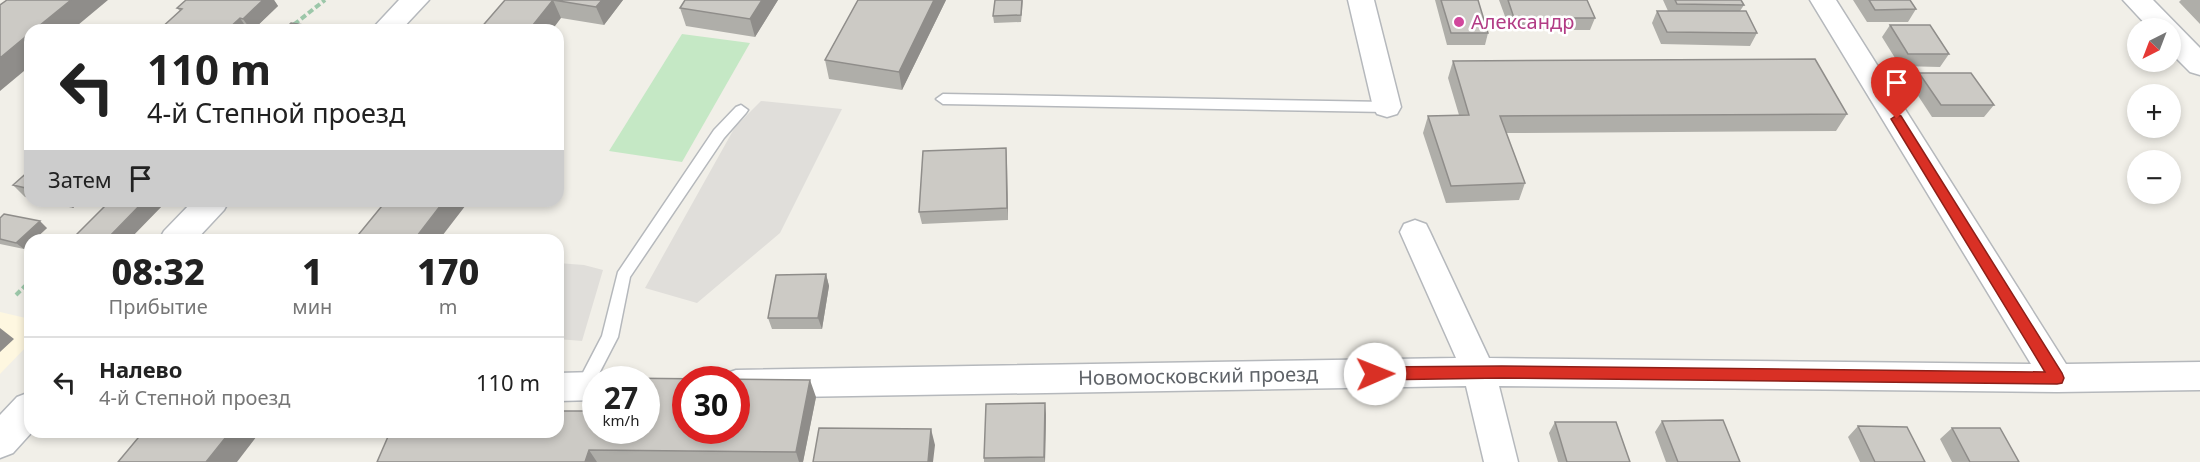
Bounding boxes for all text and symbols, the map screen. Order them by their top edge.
place label: Александр [1471,8,1574,35]
marker: Александр [1452,15,1466,29]
north arrow [2127,18,2181,72]
map controls [2127,18,2181,204]
text: 110 m [147,40,271,97]
icon: left [48,48,126,126]
pin [1871,57,1922,119]
icon: arrive [1880,66,1913,99]
button: + [2127,84,2181,138]
text: 4-й Степной проезд [147,94,405,131]
button: − [2127,150,2181,204]
icon: arrive [124,162,157,195]
text: Затем [48,164,112,194]
text: 08:32 [111,247,205,296]
text: 1 [302,247,323,296]
text: 170 [417,247,479,296]
text: Прибытие [109,293,208,320]
text: мин [292,293,332,320]
text: m [439,293,458,320]
position arrow [1343,342,1407,406]
text: Налево [99,354,182,384]
street label: Новомосковский проезд [1078,360,1318,391]
icon: left [48,366,81,399]
speed limit sign: 30 [672,366,750,444]
text: 110 m [476,367,540,397]
text: 27 [604,377,638,418]
text: 4-й Степной проезд [99,384,290,411]
text: km/h [603,410,639,430]

